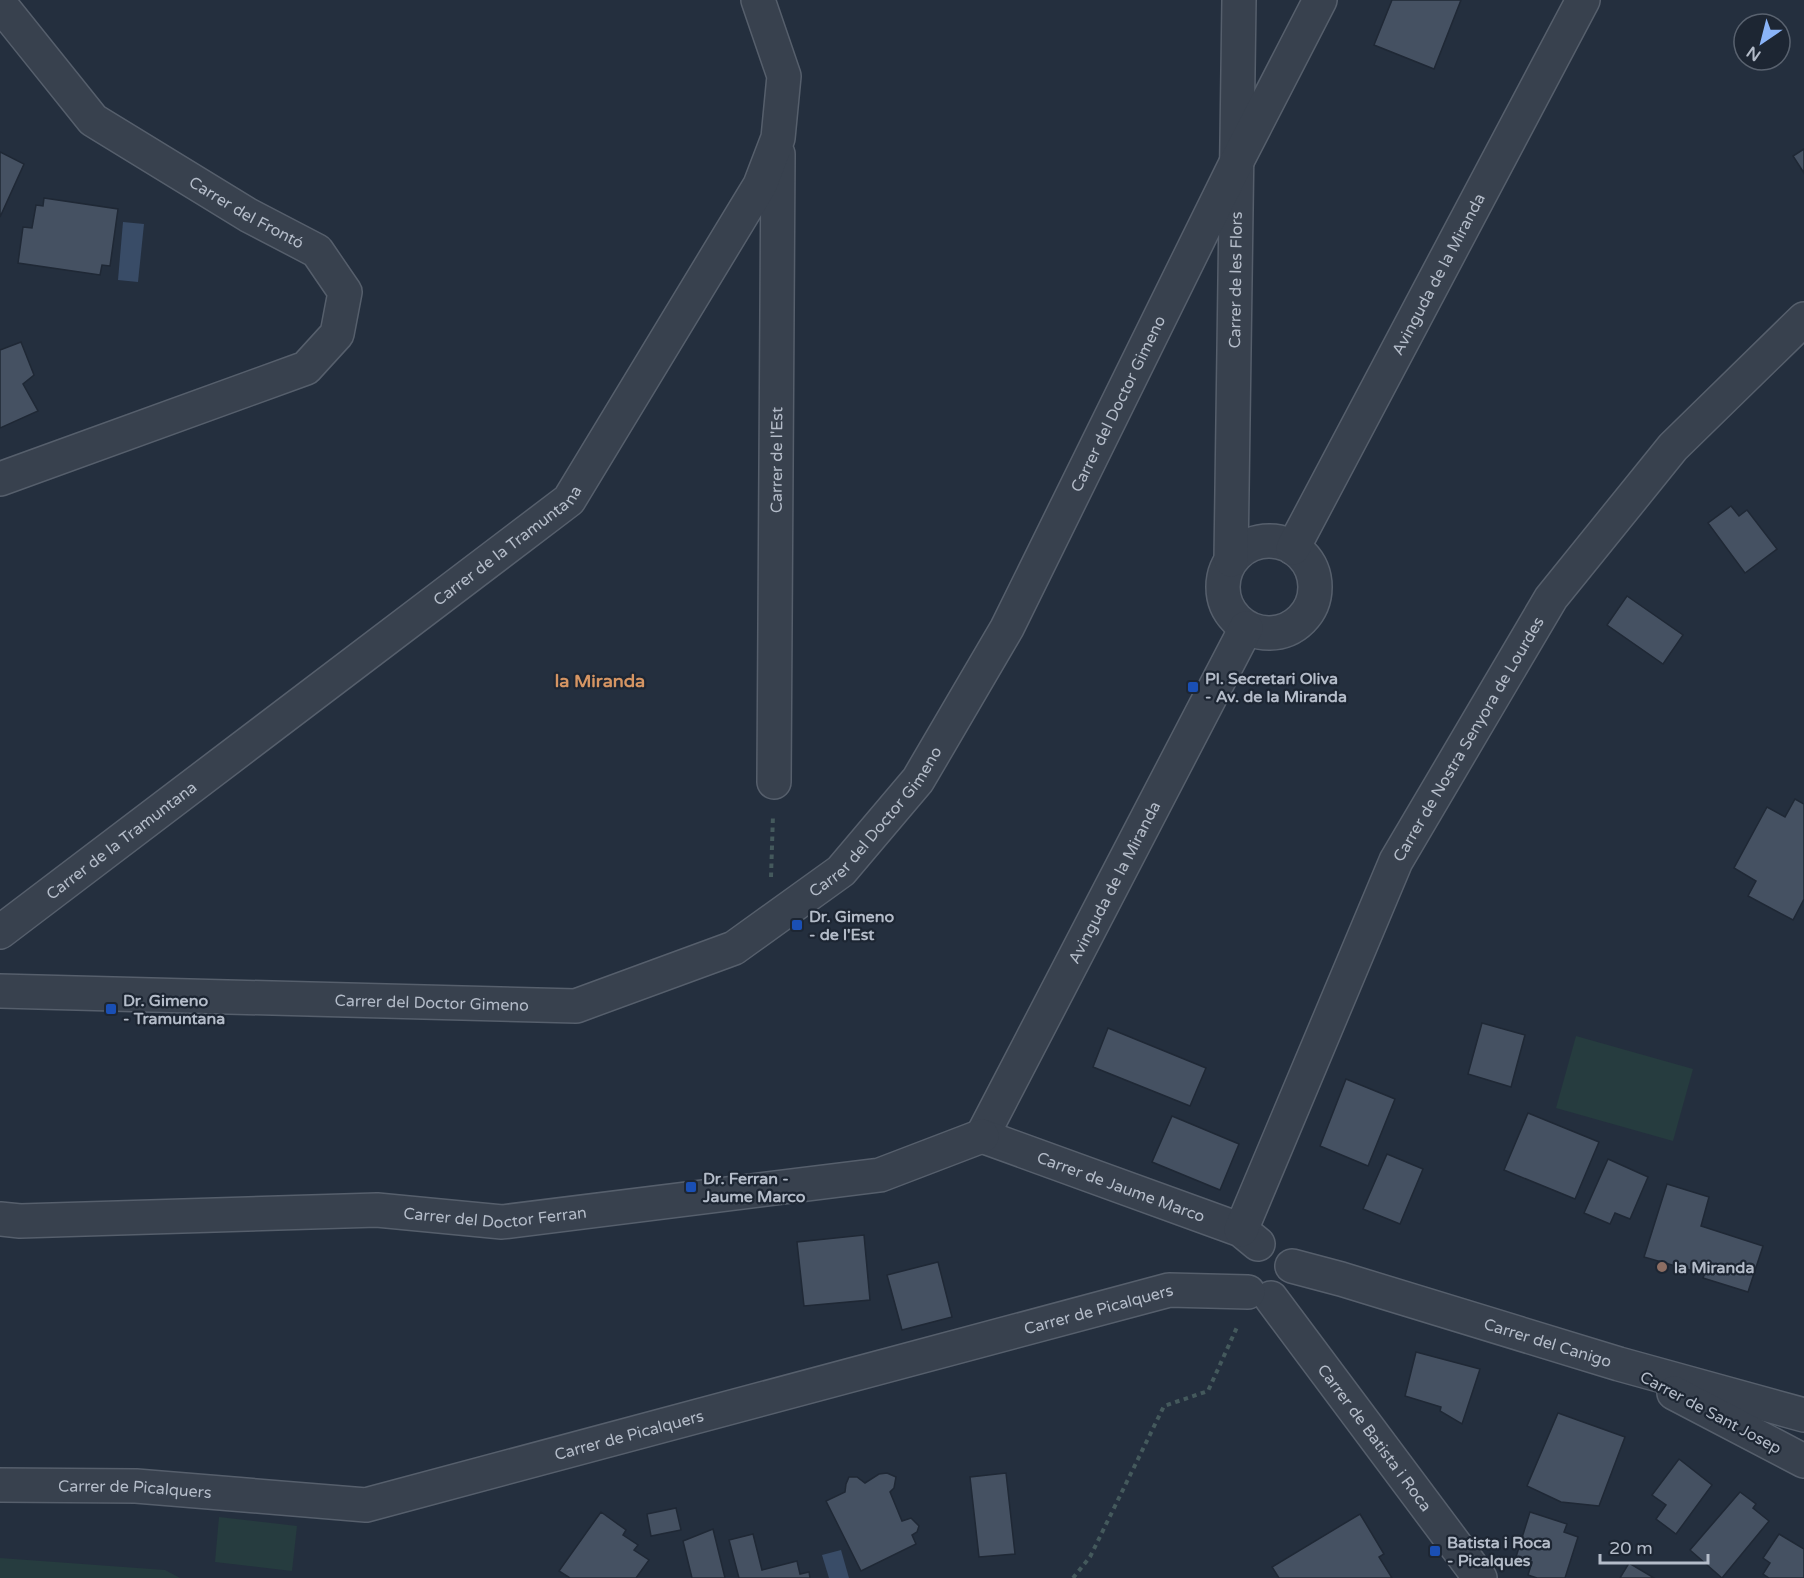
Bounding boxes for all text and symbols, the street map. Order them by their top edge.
north arrow [1732,12,1792,72]
text: N [1743,42,1765,65]
street label: Carrer del Frontó [185,172,307,253]
street label: Avinguda de la Miranda [1388,190,1490,359]
street label: Carrer de les Flors [1225,211,1247,349]
street label: Carrer del Doctor Gimeno [1067,312,1170,495]
street label: Carrer de l'Est [767,407,787,513]
street label: Carrer de la Tramuntana [430,482,586,611]
street label: Carrer de Nostra Senyora de Lourdes [1389,613,1549,866]
place label: Pl. Secretari Oliva - Av. de la Miranda [1205,669,1347,707]
district label: la Miranda [555,670,645,692]
marker: Pl. Secretari Oliva - Av. de la Miranda [1186,680,1200,694]
street label: Carrer del Doctor Gimeno [805,743,946,902]
street label: Carrer de la Tramuntana [42,777,201,904]
street label: Avinguda de la Miranda [1064,798,1165,967]
place label: Dr. Gimeno - de l'Est [809,907,894,945]
marker: Dr. Gimeno - de l'Est [790,918,804,932]
place label: Dr. Gimeno - Tramuntana [123,991,225,1029]
street label: Carrer del Doctor Gimeno [334,991,529,1016]
marker: Dr. Gimeno - Tramuntana [104,1002,118,1016]
street label: Carrer de Jaume Marco [1034,1148,1208,1227]
place label: Dr. Ferran - Jaume Marco [702,1169,806,1207]
marker: Dr. Ferran - Jaume Marco [684,1180,698,1194]
street label: Carrer del Doctor Ferran [403,1203,588,1233]
place label: la Miranda [1674,1258,1754,1278]
marker: la Miranda [1655,1260,1669,1274]
street label: Carrer de Picalquers [1022,1280,1176,1339]
street label: Carrer del Canigo [1481,1314,1614,1372]
street label: Carrer de Batista i Roca [1313,1360,1436,1516]
street label: Carrer de Sant Josep [1636,1367,1785,1459]
street label: Carrer de Picalquers [552,1406,706,1465]
street label: Carrer de Picalquers [58,1476,212,1503]
scale bar [1600,1527,1708,1565]
place label: Batista i Roca - Picalques [1447,1533,1551,1571]
text: 20 m [1609,1537,1653,1559]
marker: Batista i Roca - Picalques [1428,1544,1442,1558]

